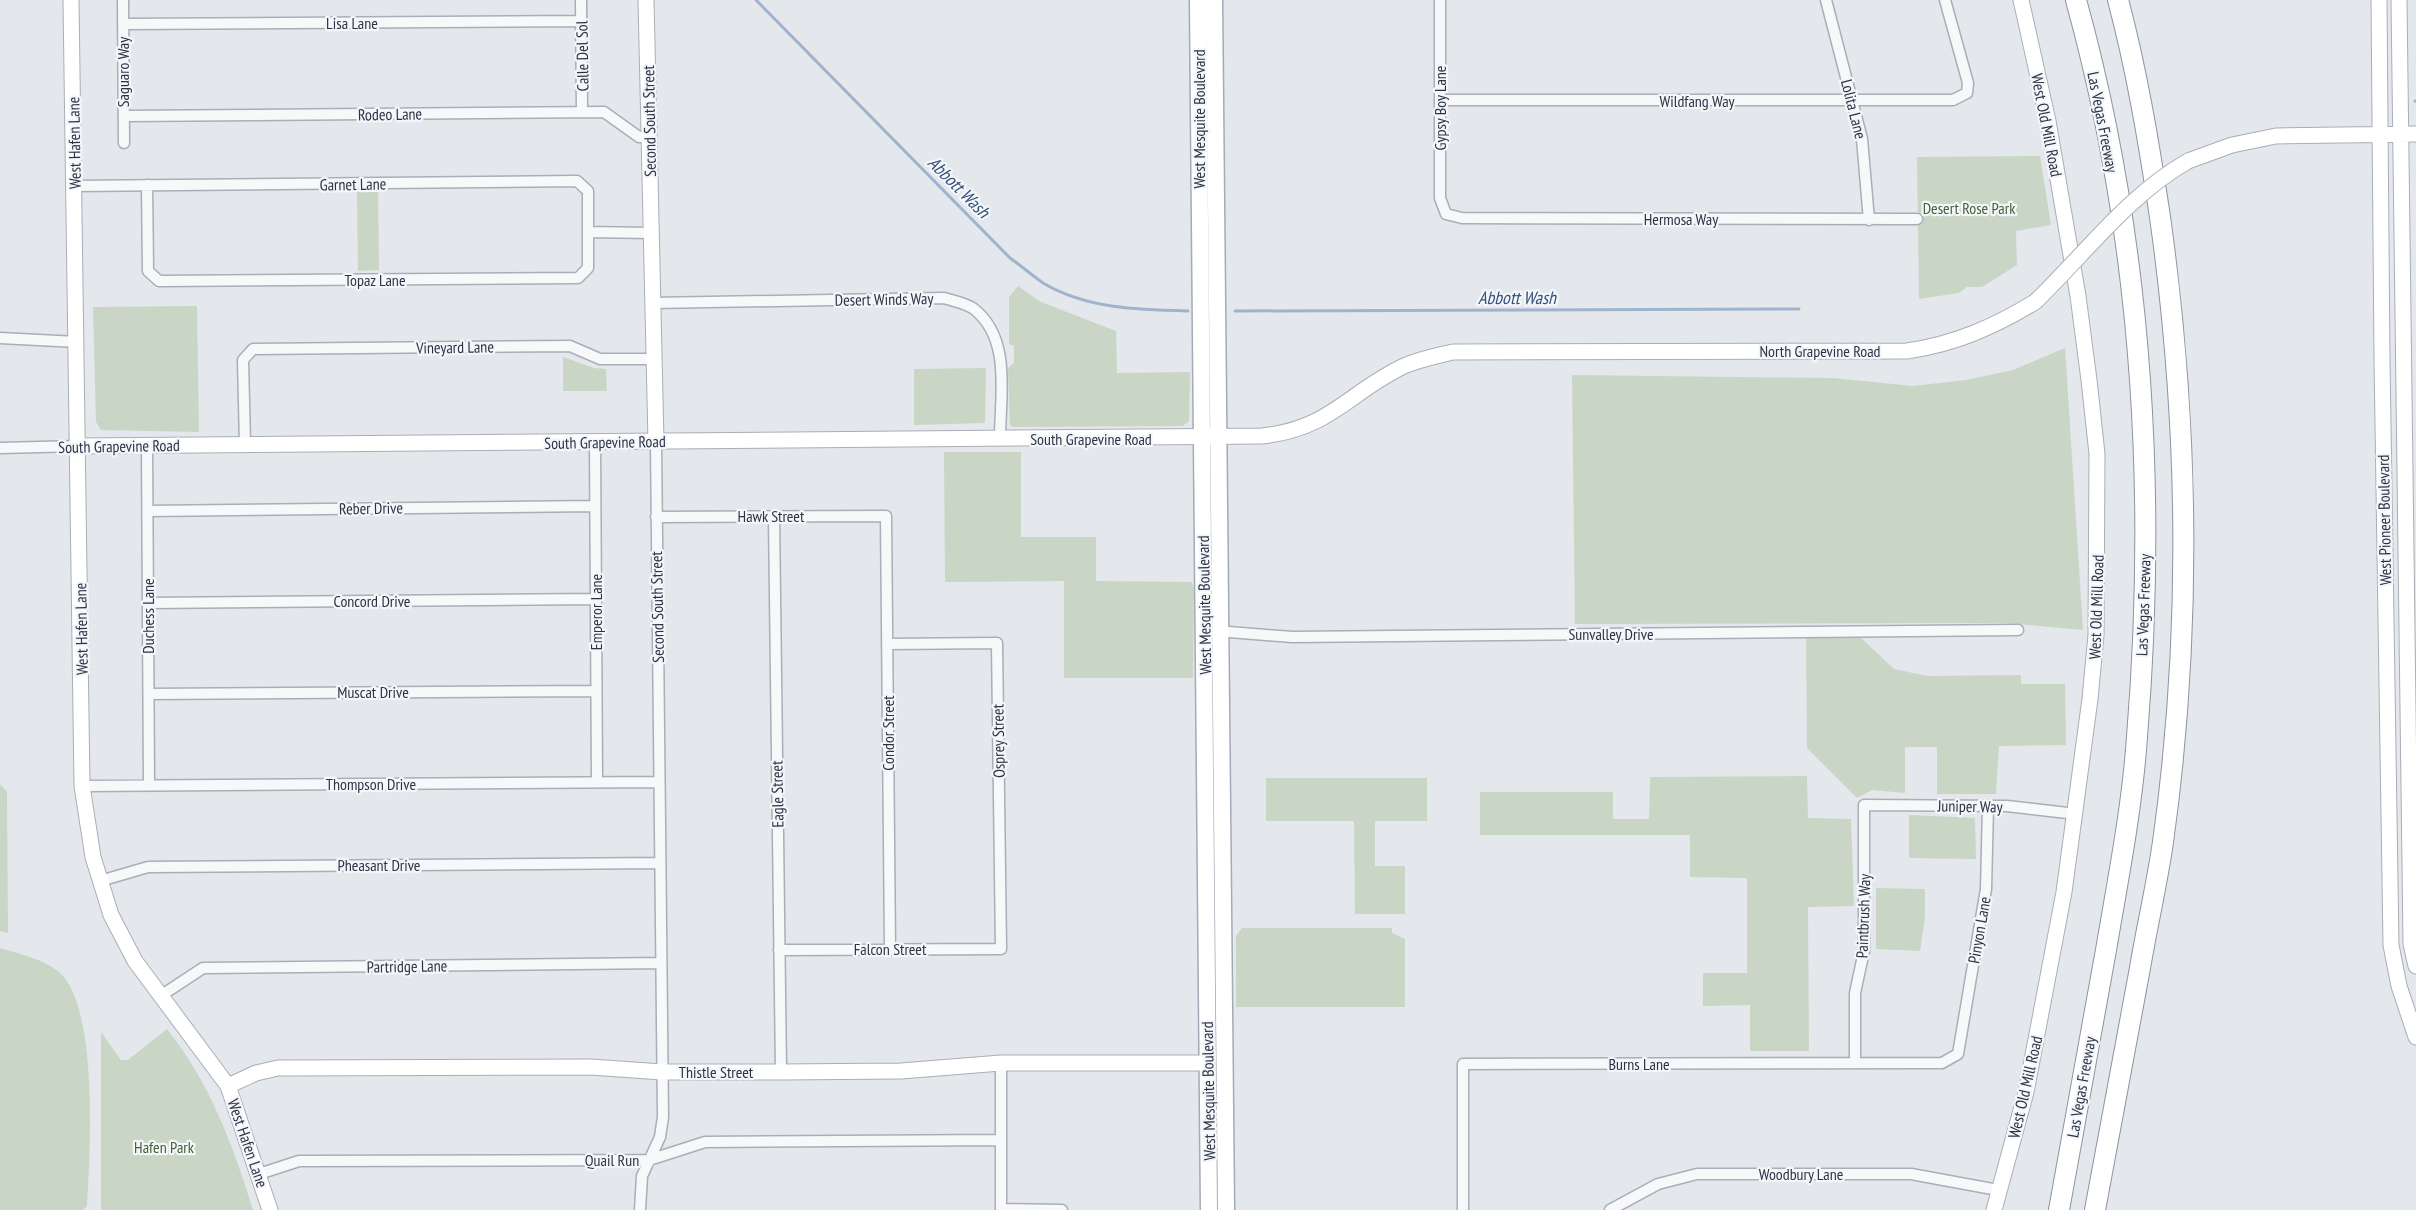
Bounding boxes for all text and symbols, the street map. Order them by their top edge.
street label: Lisa Lane [326,13,378,33]
street label: Calle Del Sol [571,20,593,91]
street label: Saguaro Way [113,37,133,107]
street label: West Mesquite Boulevard [1189,49,1209,189]
street label: Second South Street [638,64,660,177]
street label: Gypsy Boy Lane [1430,66,1450,150]
street label: Las Vegas Freeway [2083,70,2123,174]
street label: West Old Mill Road [2027,72,2067,178]
street label: Lolita Lane [1837,77,1871,141]
street label: Wildfang Way [1659,91,1735,111]
street label: West Hafen Lane [63,97,85,189]
street label: Rodeo Lane [358,103,422,125]
water label: Abbott Wash [923,151,995,223]
street label: Garnet Lane [320,173,386,195]
park label: Desert Rose Park [1923,198,2016,218]
street label: Hermosa Way [1644,209,1718,229]
street label: Topaz Lane [345,270,406,290]
water label: Abbott Wash [1478,286,1557,309]
street label: Desert Winds Way [834,288,934,310]
street label: Vineyard Lane [415,336,494,358]
street label: North Grapevine Road [1759,341,1881,361]
street label: South Grapevine Road [1030,429,1152,449]
street label: South Grapevine Road [544,431,666,453]
street label: South Grapevine Road [58,435,180,457]
street label: West Pioneer Boulevard [2373,454,2395,586]
street label: Reber Drive [339,497,403,519]
street label: Hawk Street [738,506,805,526]
street label: West Mesquite Boulevard [1193,535,1215,675]
street label: Second South Street [646,550,668,663]
street label: West Old Mill Road [2084,554,2108,660]
street label: Las Vegas Freeway [2131,554,2155,656]
street label: Emperor Lane [586,574,606,650]
street label: Duchess Lane [138,578,158,654]
street label: West Hafen Lane [70,583,92,675]
street label: Concord Drive [334,591,410,611]
street label: Sunvalley Drive [1568,624,1654,644]
street label: Muscat Drive [337,682,409,702]
street label: Condor Street [878,695,898,771]
street label: Osprey Street [987,703,1009,778]
street label: Eagle Street [766,760,788,828]
street label: Thompson Drive [326,774,416,794]
street label: Juniper Way [1936,795,2003,817]
street label: Pheasant Drive [338,855,420,875]
street label: Paintbrush Way [1852,873,1874,959]
street label: Pinyon Lane [1963,895,1995,965]
street label: Falcon Street [854,939,927,959]
street label: Partridge Lane [367,955,447,977]
street label: West Mesquite Boulevard [1197,1021,1219,1161]
street label: West Old Mill Road [2003,1034,2047,1140]
street label: Las Vegas Freeway [2062,1035,2100,1139]
street label: Burns Lane [1608,1054,1670,1074]
street label: Thistle Street [679,1062,754,1082]
street label: West Hafen Lane [224,1096,272,1190]
park label: Hafen Park [134,1137,195,1157]
street label: Quail Run [585,1150,639,1170]
street label: Woodbury Lane [1759,1164,1843,1184]

